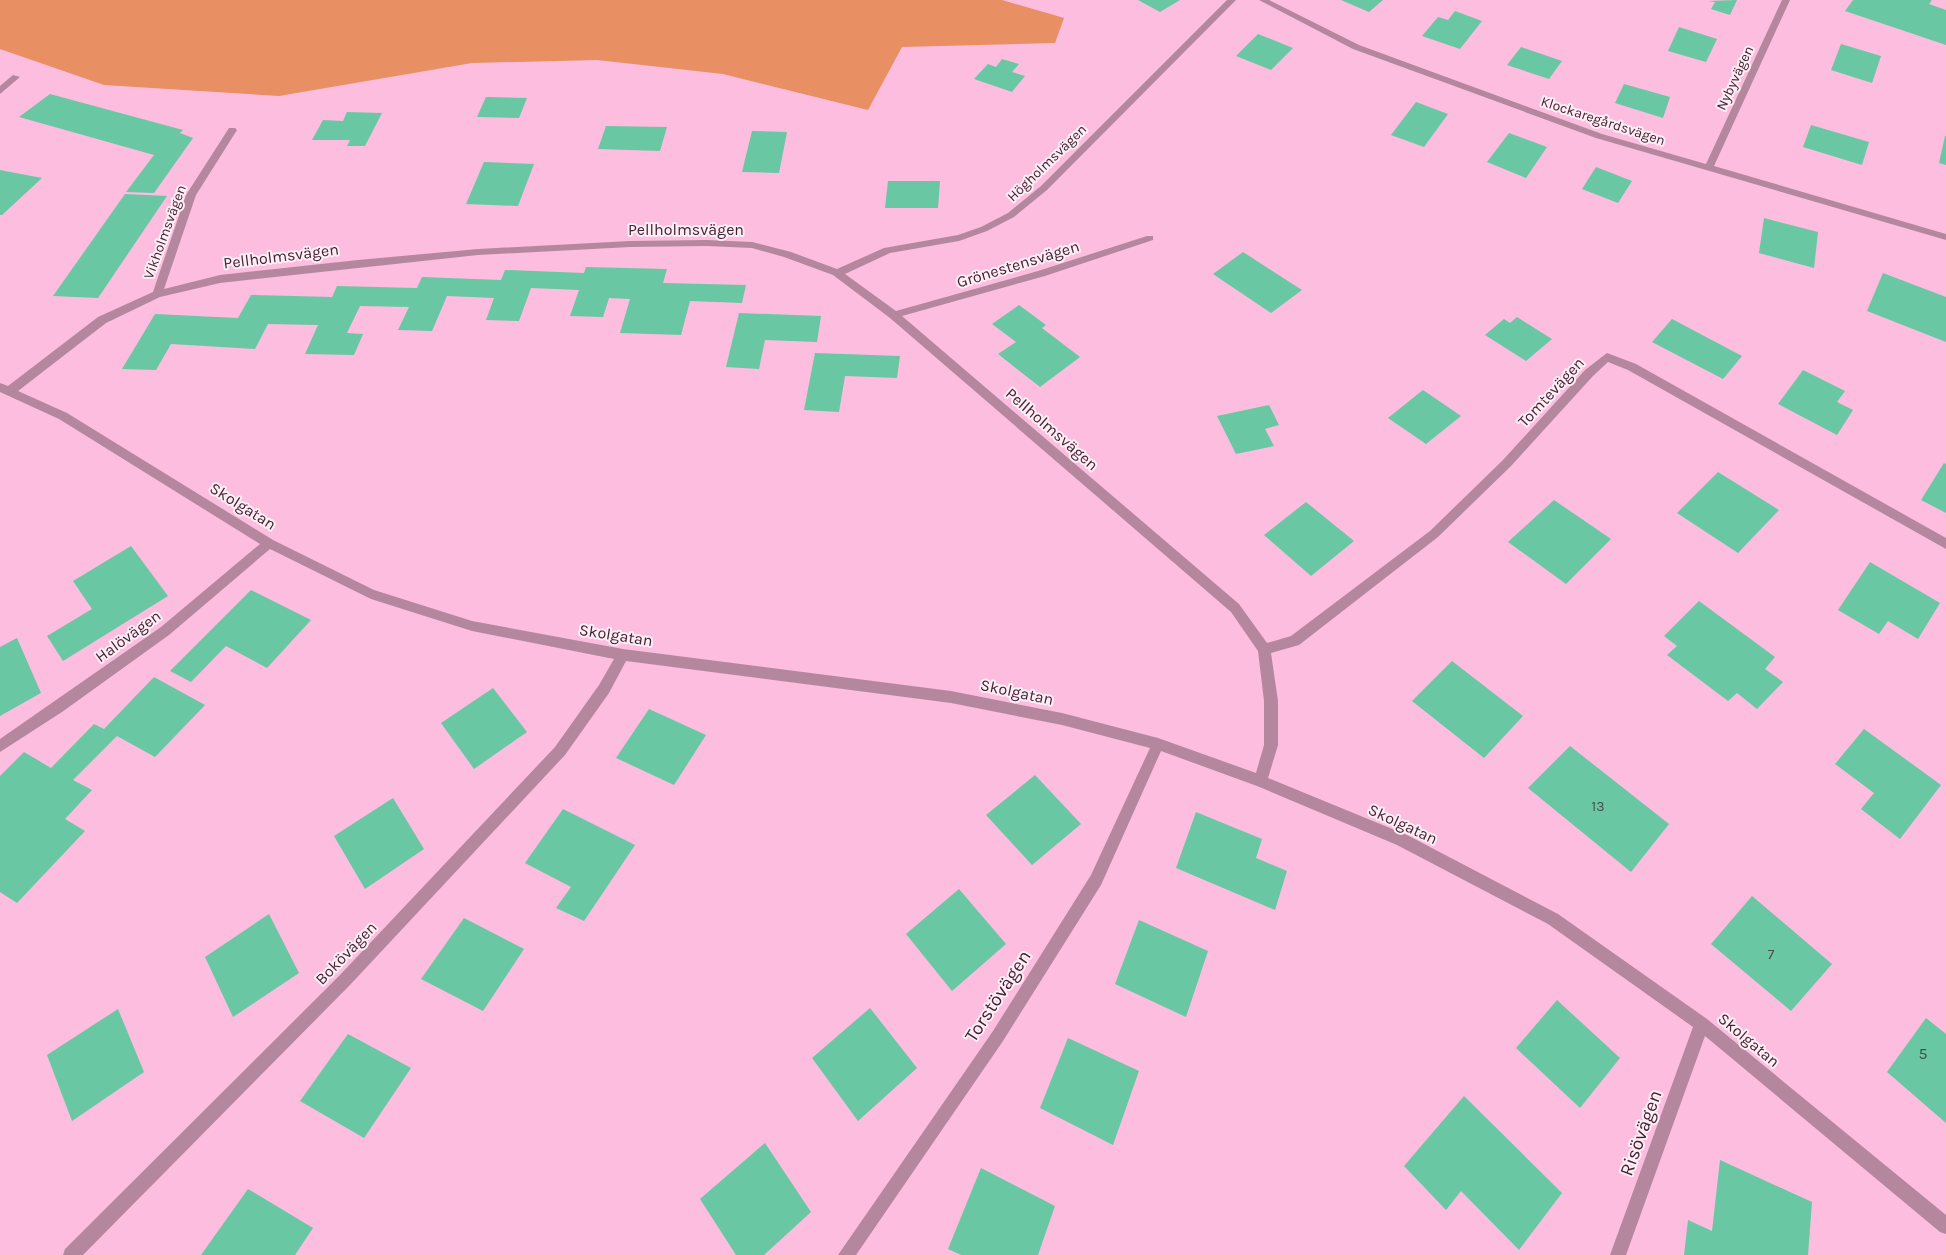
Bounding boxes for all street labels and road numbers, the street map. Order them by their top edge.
street label: Nybyvägen [1713,43,1757,113]
street label: Klockaregårdsvägen [1539,93,1667,149]
street label: Högholmsvägen [1004,121,1090,205]
street label: Vikholmsvägen [140,183,190,281]
street label: Pellholmsvägen [628,220,744,239]
street label: Grönestensvägen [954,236,1082,292]
street label: Pellholmsvägen [222,239,340,273]
street label: Tomtevägen [1514,353,1588,431]
street label: Pellholmsvägen [1002,384,1102,474]
street label: Skolgatan [206,478,280,534]
street label: Halövägen [91,606,165,666]
street label: Skolgatan [578,620,654,650]
street label: Skolgatan [979,675,1055,709]
street label: Skolgatan [1365,800,1441,848]
street label: Bokövägen [311,918,381,988]
street label: Torstövägen [960,946,1036,1046]
street label: Skolgatan [1714,1009,1784,1071]
street label: Risövägen [1615,1087,1667,1179]

